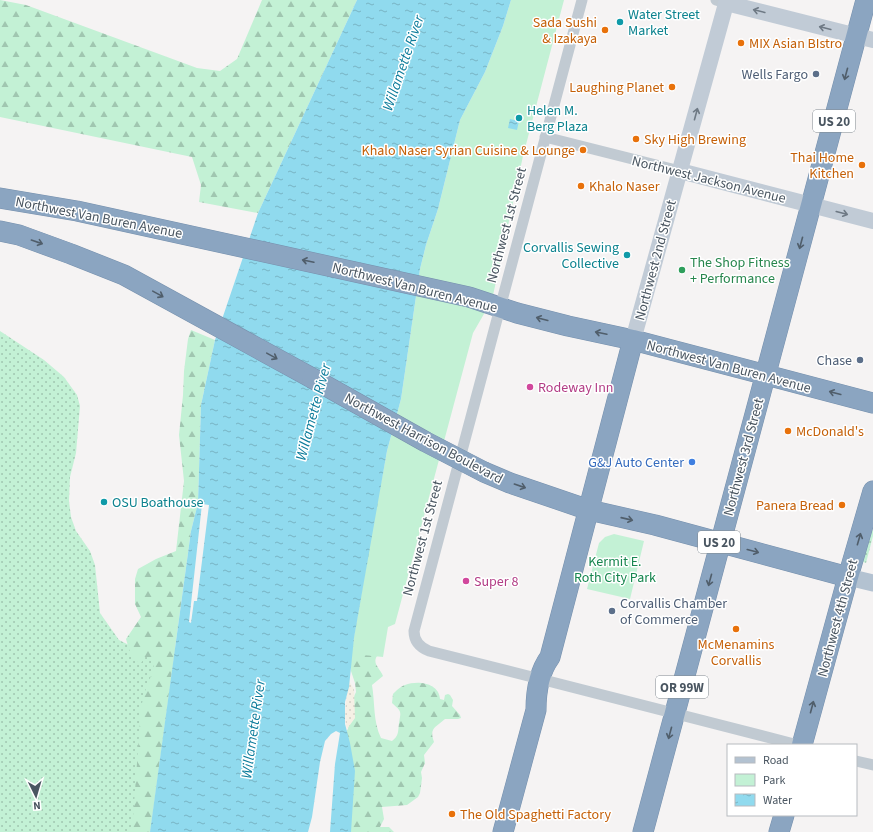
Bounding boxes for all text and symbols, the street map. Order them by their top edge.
place label: Water Street Market [628,5,700,41]
one-way arrow [753,7,766,15]
water label: Willamette River [377,12,430,114]
place label: Sada Sushi & Izakaya [533,13,597,49]
marker: Water Street Market [615,17,625,27]
one-way arrow [818,24,831,31]
marker: Sada Sushi & Izakaya [600,25,610,35]
place label: MIX Asian BIstro [749,34,842,54]
marker: MIX Asian BIstro [736,38,746,48]
place label: Wells Fargo [742,65,808,85]
one-way arrow [842,67,850,80]
marker: Wells Fargo [811,69,821,79]
place label: Laughing Planet [569,78,664,98]
marker: Laughing Planet [667,82,677,92]
place label: Helen M. Berg Plaza [527,101,588,137]
one-way arrow [693,108,700,121]
road number: US 20 [813,110,855,132]
marker: Helen M. Berg Plaza [514,113,524,123]
place label: Sky High Brewing [644,130,746,150]
marker: Sky High Brewing [631,134,641,144]
place label: Khalo Naser Syrian Cuisine & Lounge [362,141,575,161]
marker: Khalo Naser Syrian Cuisine & Lounge [578,145,588,155]
place label: Thai Home Kitchen [790,148,854,184]
street label: Northwest Jackson Avenue [630,151,788,209]
marker: Thai Home Kitchen [857,160,867,170]
street label: Northwest 1st Street [482,165,532,285]
place label: Khalo Naser [589,177,660,197]
marker: Khalo Naser [576,181,586,191]
street label: Northwest Van Buren Avenue [14,192,184,244]
street label: Northwest 2nd Street [630,197,682,323]
one-way arrow [835,210,848,218]
one-way arrow [796,236,804,249]
one-way arrow [31,238,43,246]
place label: Corvallis Sewing Collective [523,238,619,274]
marker: Corvallis Sewing Collective [622,250,632,260]
place label: The Shop Fitness + Performance [690,253,790,289]
one-way arrow [302,257,315,265]
street label: Northwest Van Buren Avenue [330,258,499,318]
marker: The Shop Fitness + Performance [677,265,687,275]
one-way arrow [152,291,164,298]
one-way arrow [536,315,549,322]
one-way arrow [595,329,608,337]
street label: Northwest Van Buren Avenue [644,335,813,399]
place label: Chase [817,351,852,371]
one-way arrow [266,353,278,361]
marker: Chase [855,355,865,365]
water label: Willamette River [290,360,337,463]
place label: Rodeway Inn [538,378,614,398]
marker: Rodeway Inn [525,382,535,392]
street label: Northwest Harrison Boulevard [341,389,506,489]
one-way arrow [829,389,842,396]
street label: Northwest 3rd Street [719,396,769,518]
place label: McDonald's [796,422,864,442]
marker: McDonald's [783,426,793,436]
place label: G&J Auto Center [588,453,684,473]
marker: G&J Auto Center [687,457,697,467]
street label: Northwest 1st Street [398,478,448,598]
one-way arrow [514,483,526,491]
place label: OSU Boathouse [112,493,204,513]
place label: Panera Bread [756,496,834,516]
marker: OSU Boathouse [99,497,109,507]
marker: Panera Bread [837,500,847,510]
one-way arrow [620,515,633,523]
road number: US 20 [698,531,740,553]
one-way arrow [856,533,863,546]
one-way arrow [746,548,759,555]
park label: Kermit E. Roth City Park [574,552,656,588]
street label: Northwest 4th Street [813,557,863,679]
place label: Super 8 [474,572,518,592]
one-way arrow [706,573,713,586]
marker: Super 8 [461,576,471,586]
place label: Corvallis Chamber of Commerce [620,594,727,630]
marker: Corvallis Chamber of Commerce [607,606,617,616]
marker: McMenamins Corvallis [731,624,741,634]
place label: McMenamins Corvallis [698,635,775,671]
road number: OR 99W [656,676,708,698]
water label: Willamette River [236,677,271,780]
one-way arrow [809,701,817,714]
one-way arrow [666,726,673,739]
legend [727,744,857,816]
text: Road [763,752,789,769]
text: Park [763,772,785,789]
north arrow [16,776,56,816]
text: Water [763,792,793,809]
text: N [33,798,41,813]
place label: The Old Spaghetti Factory [460,805,611,825]
marker: The Old Spaghetti Factory [447,809,457,819]

